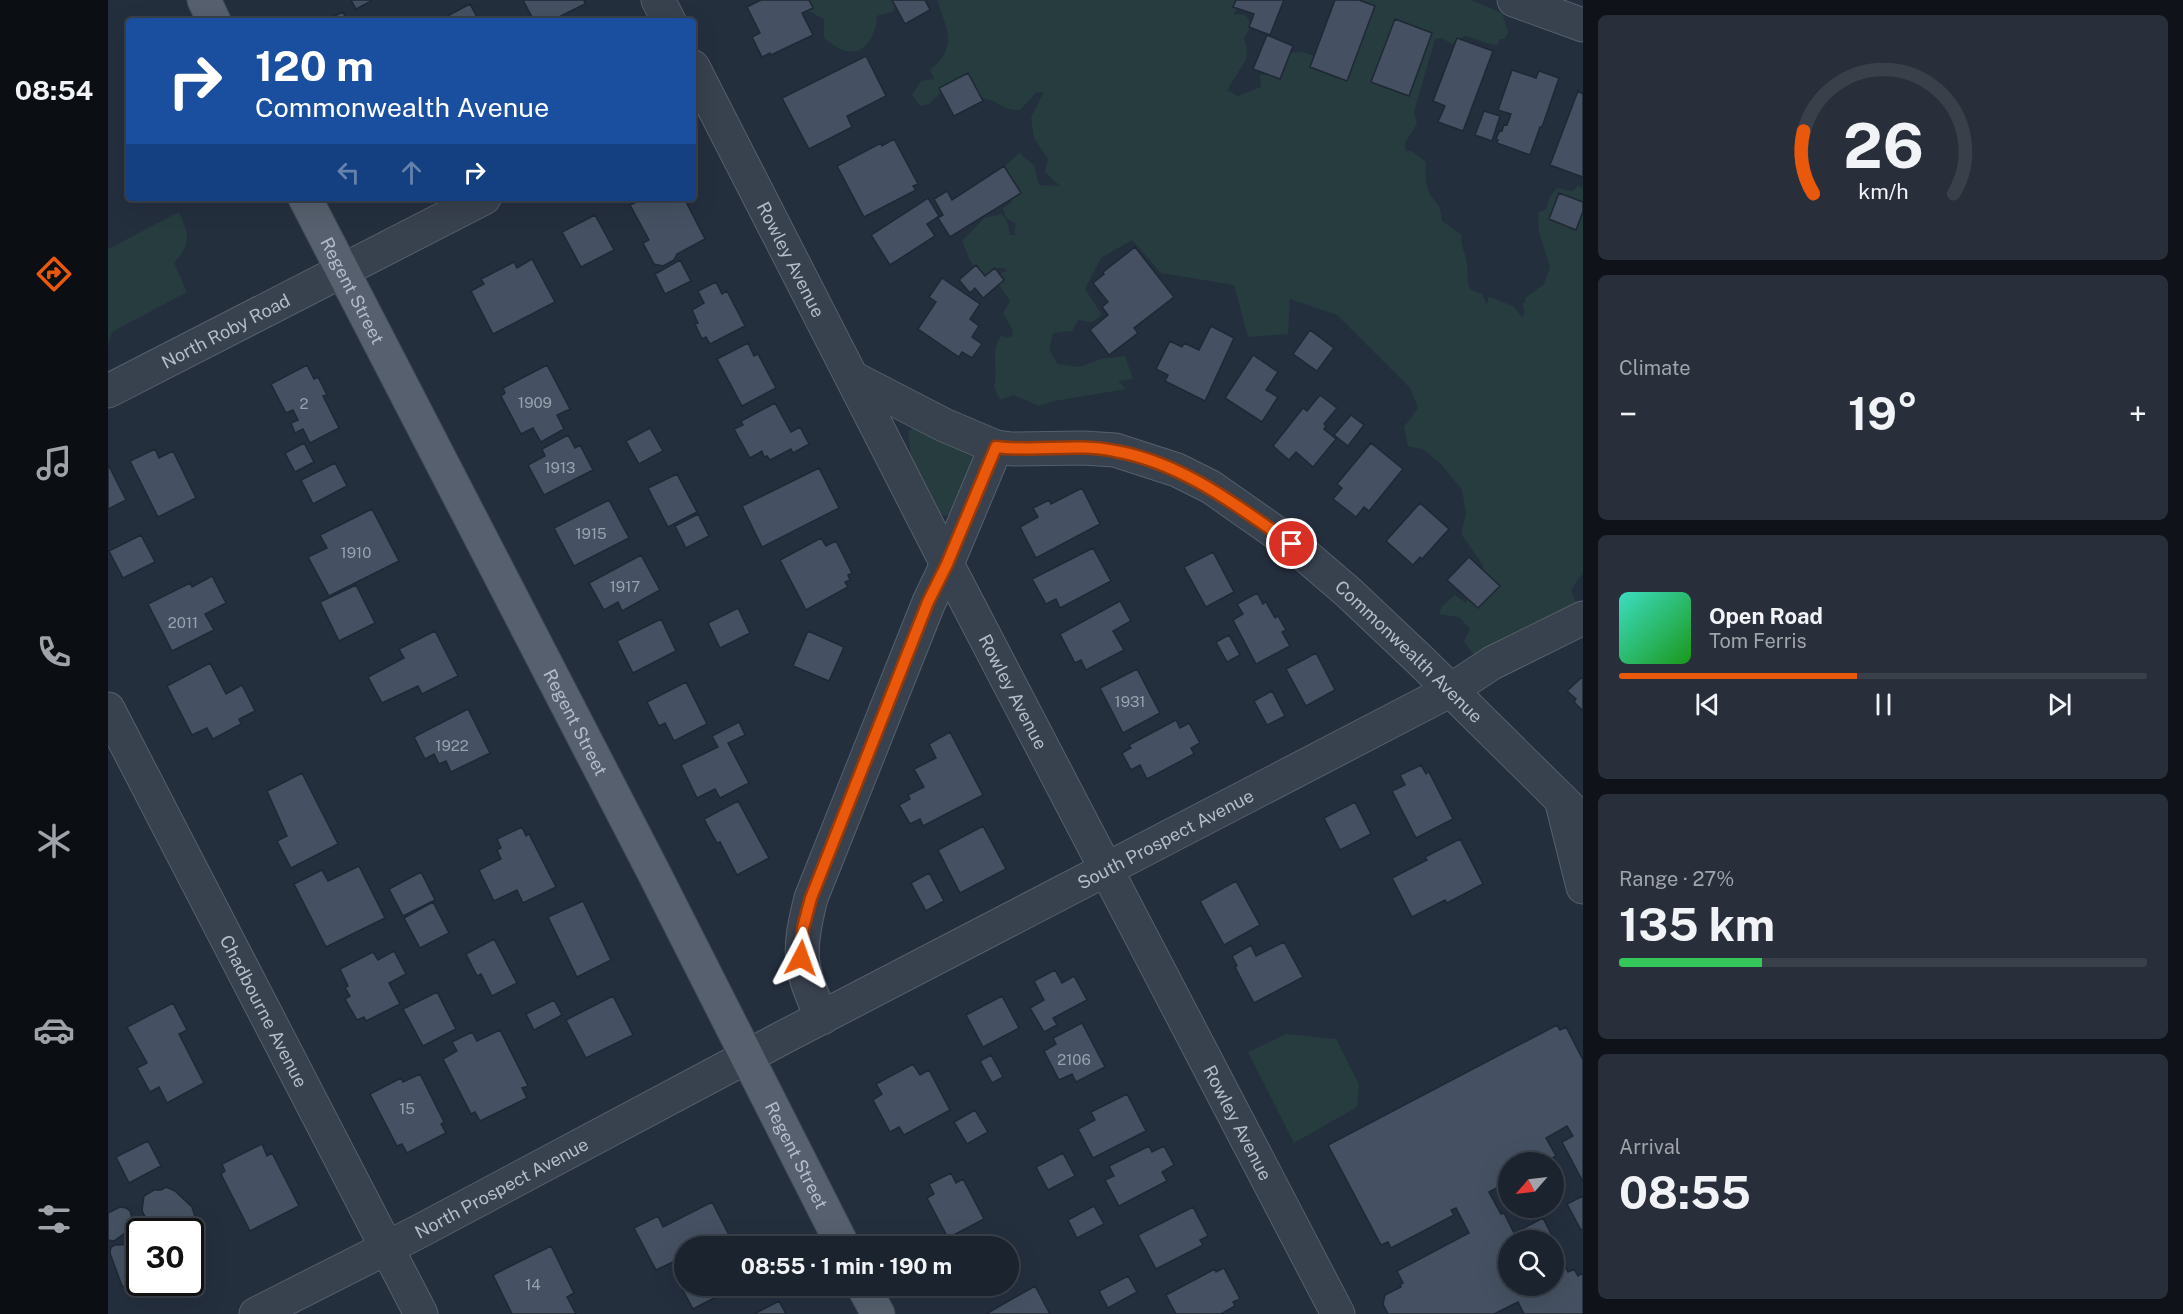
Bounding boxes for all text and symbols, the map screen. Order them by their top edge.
text: 120 m [255,41,374,90]
icon: right [156,42,234,120]
text: 08:54 [15,74,93,106]
text: Commonwealth Avenue [255,91,549,123]
text: 26 [1843,110,1923,183]
icon: left [332,156,365,189]
icon: ahead [395,156,428,189]
icon: right [458,156,491,189]
text: km/h [1858,180,1908,205]
street label: Rowley Avenue [753,198,830,321]
street label: Regent Street [317,234,389,347]
icon: directions [33,253,75,295]
street label: North Roby Road [158,289,293,372]
text: Climate [1619,356,1691,380]
text: 19° [1848,387,1918,440]
house number: 1909 [518,394,552,411]
house number: 2 [300,395,309,412]
text: − [1619,395,1637,433]
text: + [2129,395,2147,433]
icon: music [33,442,75,484]
house number: 1913 [544,459,576,476]
pin [1266,518,1317,569]
house number: 1915 [575,525,607,542]
icon: arrive [1275,527,1308,560]
house number: 1910 [341,544,371,561]
street label: Commonwealth Avenue [1331,575,1487,727]
house number: 1917 [610,578,640,595]
text: Open Road [1709,603,1823,629]
house number: 2011 [168,614,198,631]
text: Tom Ferris [1709,629,1807,653]
street label: Rowley Avenue [975,630,1052,753]
icon: phone [33,631,75,673]
street label: Regent Street [540,665,612,779]
icon: previous [1691,688,1724,721]
icon: pause [1867,688,1900,721]
icon: next [2043,688,2076,721]
house number: 1931 [1115,693,1145,710]
house number: 1922 [435,737,469,754]
street label: South Prospect Avenue [1074,784,1257,893]
icon: climate [33,820,75,862]
text: Range · 27% [1619,867,1734,891]
text: 135 km [1619,898,1775,951]
position arrow [769,926,833,990]
street label: Chadbourne Avenue [216,931,312,1091]
icon: car [33,1009,75,1051]
house number: 2106 [1057,1051,1091,1068]
street label: Rowley Avenue [1200,1061,1277,1184]
street label: Regent Street [761,1098,833,1212]
house number: 15 [399,1100,415,1117]
street label: North Prospect Avenue [411,1133,592,1242]
text: Arrival [1619,1135,1681,1159]
north arrow [1498,1152,1564,1218]
map controls [1498,1152,1564,1296]
text: 08:55 [1619,1166,1751,1219]
icon: filters [33,1198,75,1240]
speed limit sign: 30 [126,1218,204,1296]
button: search [1498,1230,1564,1296]
text: 08:55 · 1 min · 190 m [741,1253,952,1279]
house number: 14 [525,1276,541,1293]

